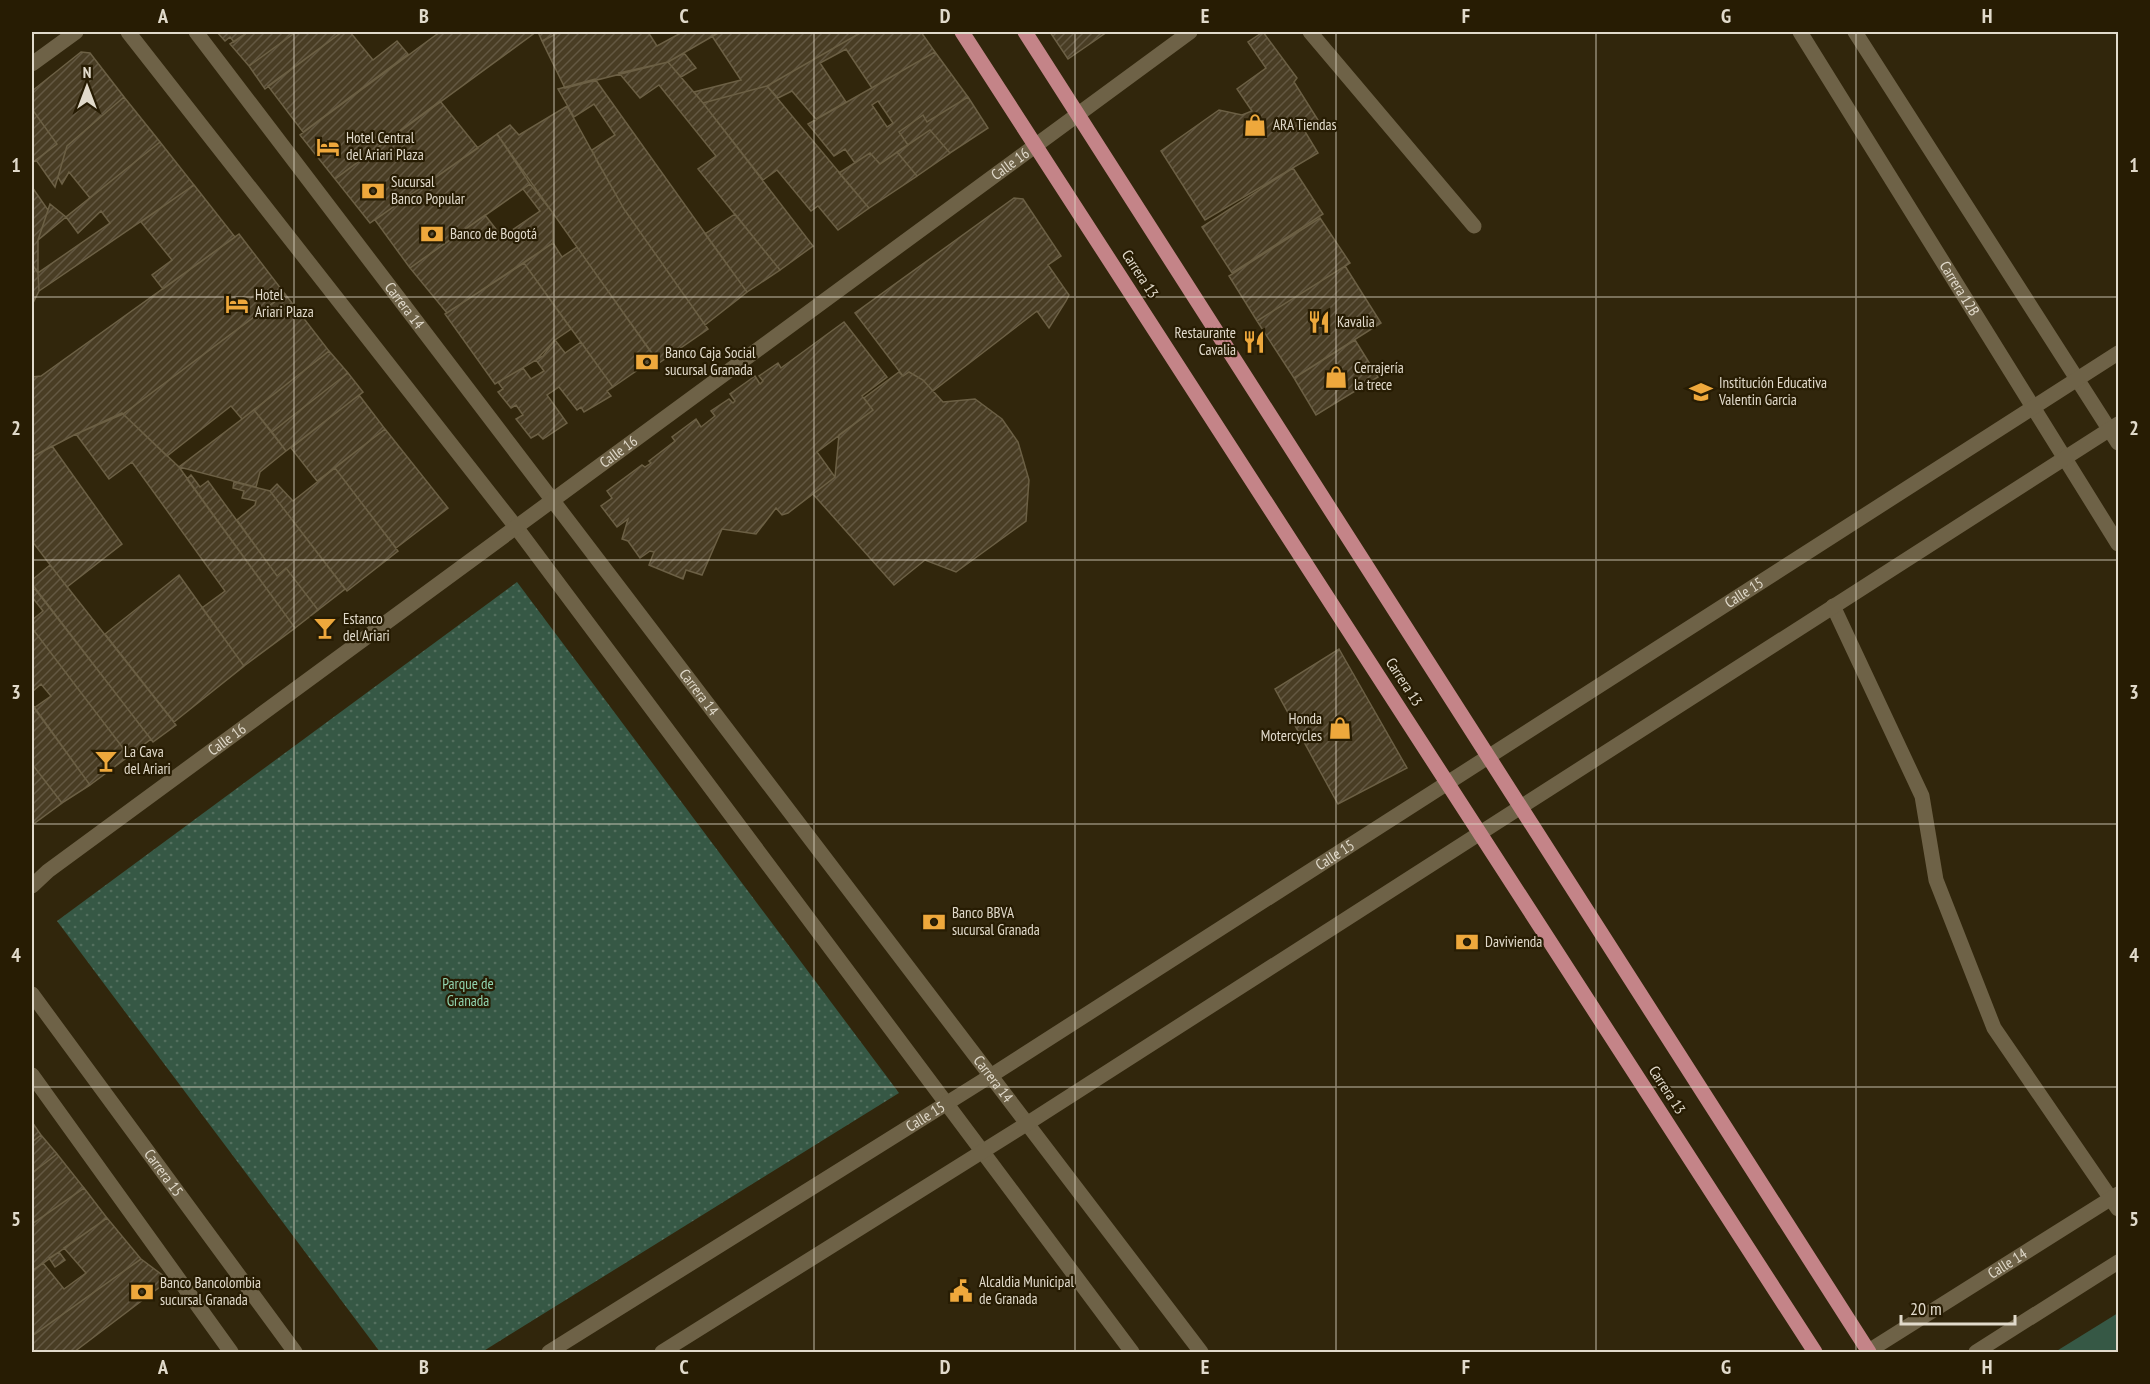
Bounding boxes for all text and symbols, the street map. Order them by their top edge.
text: A [157,3,169,29]
text: B [419,3,429,29]
text: C [679,3,689,29]
text: D [940,3,951,29]
text: E [1201,3,1209,29]
text: F [1462,3,1470,29]
text: G [1721,3,1731,29]
text: H [1982,3,1992,29]
north arrow [57,57,117,117]
text: N [83,62,91,82]
shop icon: ARA Tiendas [1242,112,1268,138]
place label: ARA Tiendas [1273,115,1337,134]
place label: Hotel Central del Ariari Plaza [346,128,424,164]
hotel icon: Hotel Central del Ariari Plaza [315,134,341,160]
street label: Calle 16 [987,143,1033,184]
text: 1 [11,152,21,178]
text: 1 [2129,152,2139,178]
place label: Sucursal Banco Popular [391,172,466,208]
bank icon: Sucursal Banco Popular [360,178,386,204]
bank icon: Banco de Bogotá [419,221,445,247]
place label: Banco de Bogotá [450,224,537,243]
street label: Carrera 13 [1118,246,1163,301]
street label: Carrera 12B [1936,257,1984,319]
street label: Carrera 14 [381,278,429,333]
place label: Hotel Ariari Plaza [255,285,314,321]
hotel icon: Hotel Ariari Plaza [224,291,250,317]
restaurant icon: Kavalia [1306,309,1332,335]
place label: Kavalia [1337,312,1375,331]
place label: Restaurante Cavalia [1175,323,1236,359]
restaurant icon: Restaurante Cavalia [1241,329,1267,355]
place label: Banco Caja Social sucursal Granada [665,343,756,379]
bank icon: Banco Caja Social sucursal Granada [634,349,660,375]
place label: Cerrajería la trece [1354,358,1404,394]
shop icon: Cerrajería la trece [1323,364,1349,390]
place label: Institución Educativa Valentin Garcia [1718,373,1827,409]
school or university icon: Institución Educativa Valentin Garcia [1688,379,1714,405]
text: 2 [11,415,21,441]
text: 2 [2129,415,2139,441]
street label: Calle 16 [596,431,641,472]
street label: Calle 15 [1721,573,1767,612]
place label: Estanco del Ariari [343,609,390,645]
bar icon: Estanco del Ariari [312,615,338,641]
street label: Carrera 13 [1382,654,1427,709]
street label: Carrera 14 [675,665,723,720]
text: 3 [11,679,21,705]
text: 3 [2129,679,2139,705]
place label: Honda Motercycles [1261,709,1322,745]
shop icon: Honda Motercycles [1327,715,1353,741]
street label: Calle 16 [204,719,250,759]
place label: La Cava del Ariari [124,742,171,778]
bar icon: La Cava del Ariari [93,748,119,774]
street label: Calle 15 [1312,835,1358,874]
place label: Banco BBVA sucursal Granada [952,903,1040,939]
bank icon: Banco BBVA sucursal Granada [921,909,947,935]
bank icon: Davivienda [1454,929,1480,955]
place label: Davivienda [1485,932,1542,951]
text: 4 [11,942,21,968]
text: 4 [2129,942,2139,968]
park label: Parque de Granada [442,974,494,1010]
street label: Carrera 14 [970,1052,1018,1106]
street label: Carrera 13 [1645,1062,1690,1117]
street label: Calle 15 [902,1097,948,1136]
street label: Carrera 15 [140,1145,187,1200]
text: 5 [11,1206,21,1232]
text: 5 [2129,1206,2139,1232]
street label: Calle 14 [1984,1244,2031,1283]
place label: Alcaldia Municipal de Granada [979,1272,1074,1308]
place label: Banco Bancolombia sucursal Granada [160,1273,261,1309]
public building icon: Alcaldia Municipal de Granada [948,1278,974,1304]
bank icon: Banco Bancolombia sucursal Granada [129,1279,155,1305]
scale bar [1901,1288,2015,1326]
text: 20 m [1910,1297,1942,1320]
text: A [157,1354,169,1380]
text: B [419,1354,429,1380]
text: C [679,1354,689,1380]
text: D [940,1354,951,1380]
text: E [1201,1354,1209,1380]
text: F [1462,1354,1470,1380]
text: G [1721,1354,1731,1380]
text: H [1982,1354,1992,1380]

